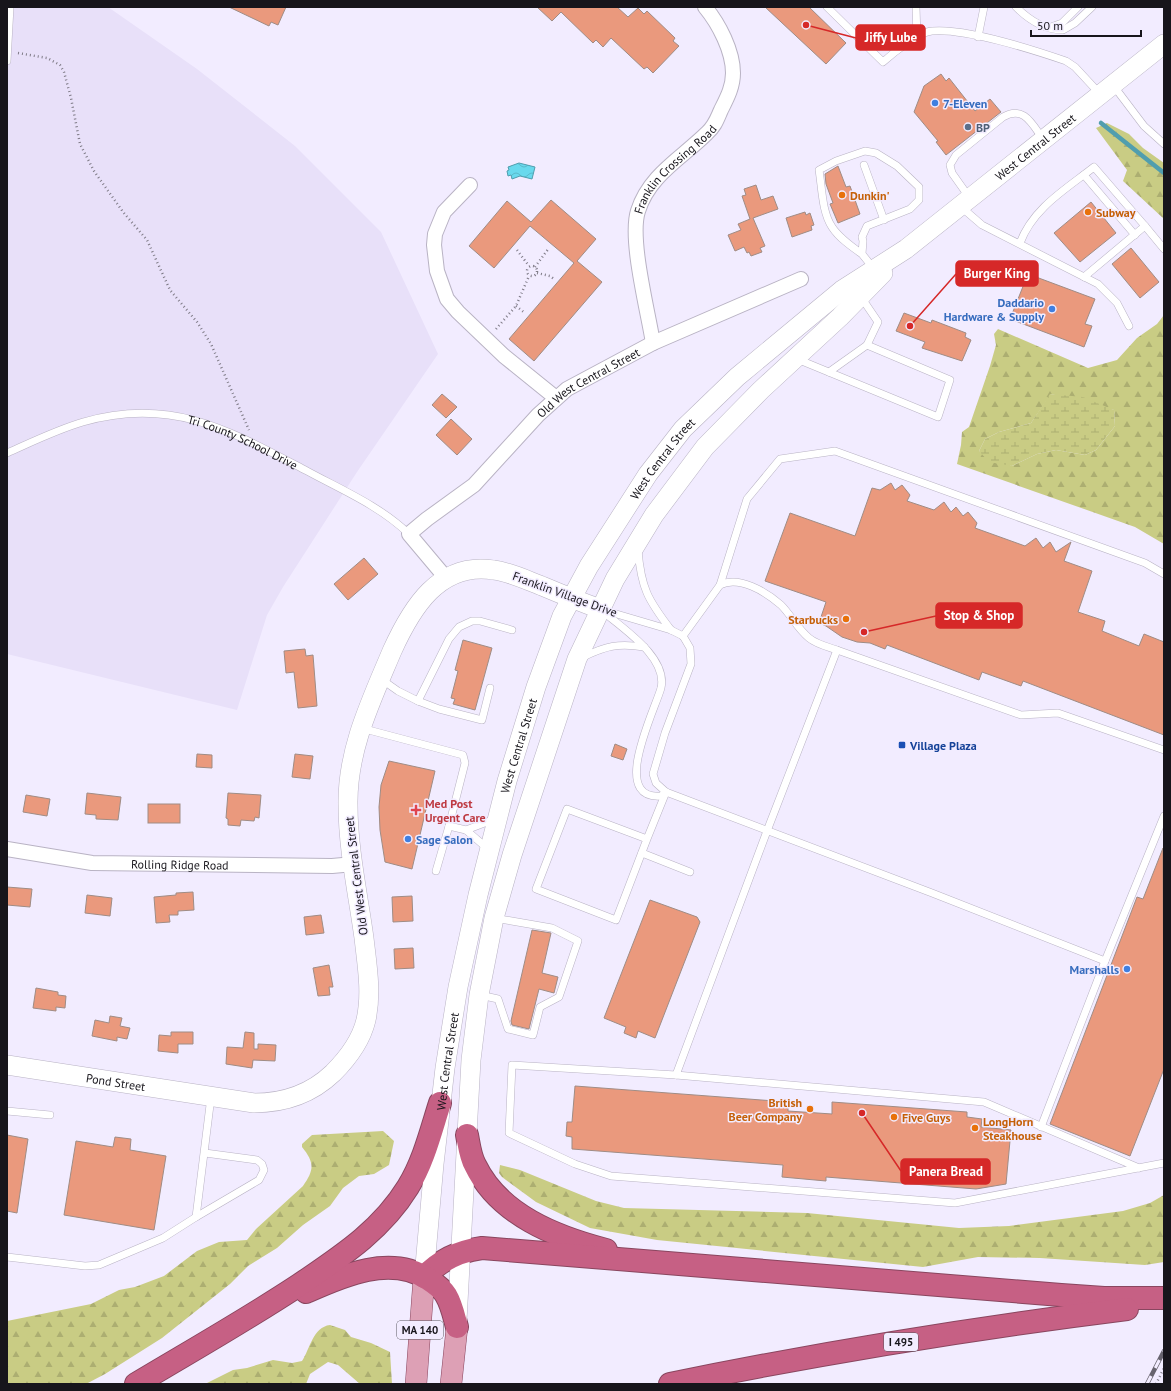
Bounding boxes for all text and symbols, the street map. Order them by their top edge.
scale bar [1031,12,1141,38]
text: 50 m [1037,18,1063,33]
callout: Jiffy Lube [856,25,925,50]
text: Jiffy Lube [864,29,918,46]
place label: 7-Eleven [943,96,987,111]
marker: 7-Eleven [930,98,940,108]
street label: West Central Street [992,110,1078,183]
place label: BP [976,120,990,135]
street label: Franklin Crossing Road [630,121,719,215]
marker: BP [963,122,973,132]
place label: Dunkin' [850,188,889,203]
marker: Dunkin' [837,190,847,200]
place label: Subway [1096,205,1136,220]
marker: Subway [1083,207,1093,217]
callout: Burger King [956,261,1038,286]
text: Burger King [964,265,1030,282]
place label: Daddario Hardware & Supply [944,295,1045,324]
marker: Daddario Hardware & Supply [1047,304,1057,314]
street label: Old West Central Street [533,344,642,420]
street label: Tri County School Drive [186,411,300,472]
street label: West Central Street [626,414,698,502]
street label: Franklin Village Drive [511,568,619,620]
callout: Stop & Shop [936,603,1022,628]
text: Stop & Shop [944,607,1014,624]
place label: Starbucks [788,612,838,627]
marker: Starbucks [841,614,851,624]
street label: West Central Street [497,696,540,795]
place label: Village Plaza [909,738,977,753]
marker: Village Plaza [897,740,907,750]
place label: Med Post Urgent Care [425,796,486,825]
marker: Med Post Urgent Care [410,804,422,816]
street label: Old West Central Street [341,816,371,936]
place label: Sage Salon [416,832,473,847]
marker: Sage Salon [403,834,413,844]
street label: Rolling Ridge Road [131,856,229,872]
place label: Marshalls [1070,962,1119,977]
marker: Marshalls [1122,964,1132,974]
street label: West Central Street [433,1011,461,1111]
street label: Pond Street [85,1070,146,1094]
place label: British Beer Company [729,1095,802,1124]
marker: British Beer Company [805,1104,815,1114]
place label: Five Guys [902,1110,951,1125]
marker: Five Guys [889,1112,899,1122]
place label: LongHorn Steakhouse [983,1114,1042,1143]
marker: LongHorn Steakhouse [970,1123,980,1133]
callout: Panera Bread [901,1159,990,1184]
text: Panera Bread [909,1163,983,1180]
road number: MA 140 [397,1321,443,1339]
road number: I 495 [884,1333,918,1351]

